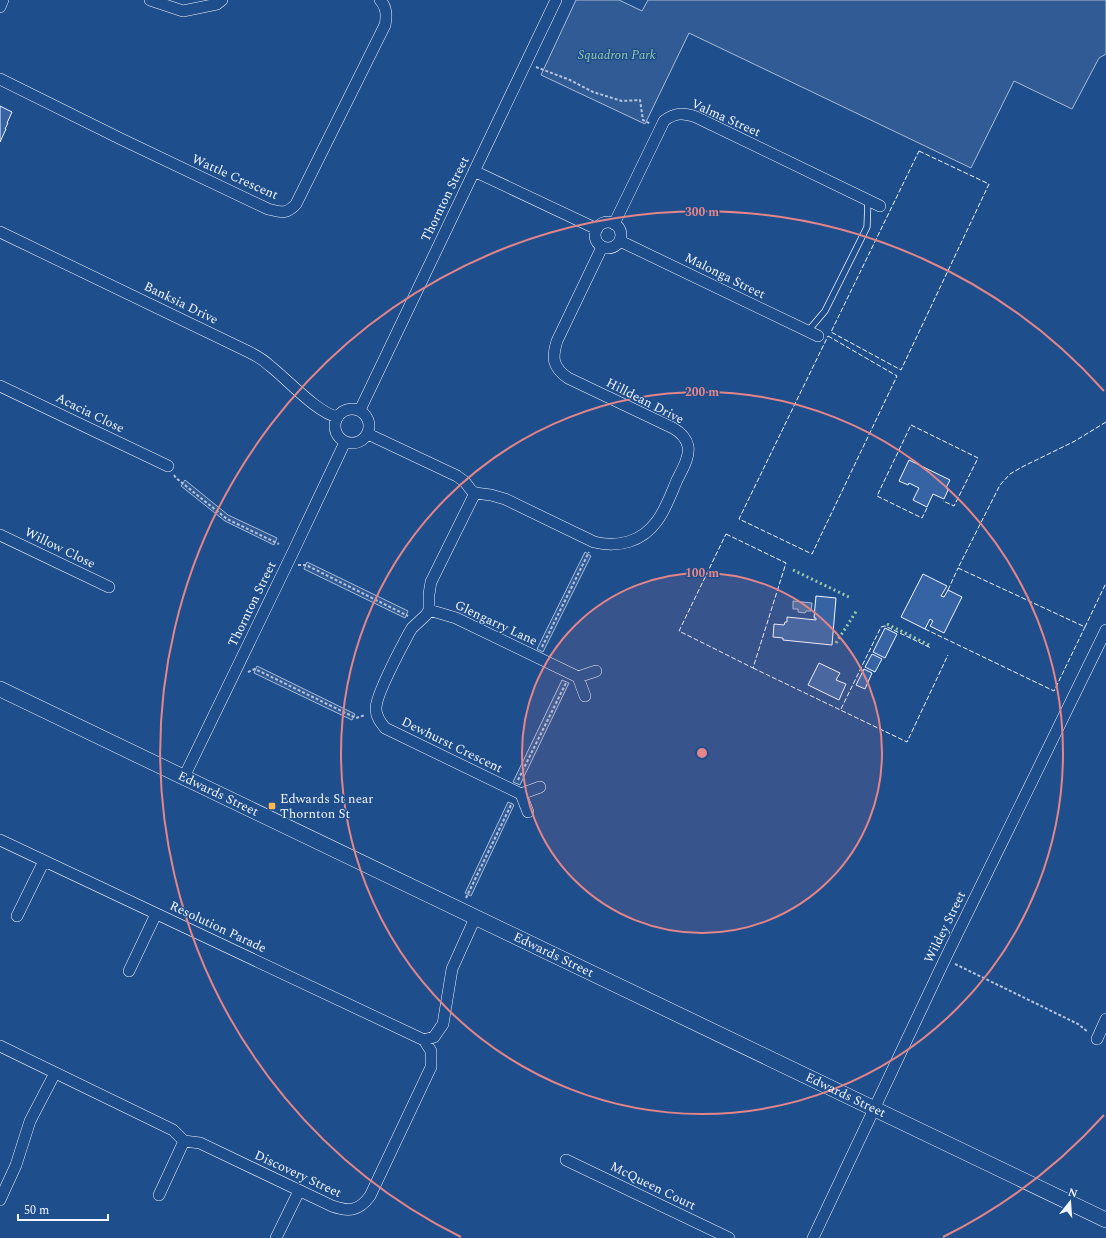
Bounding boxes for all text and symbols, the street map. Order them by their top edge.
park label: Squadron Park [578,45,656,65]
street label: Valma Street [688,94,764,142]
street label: Wattle Crescent [189,149,282,205]
street label: Thornton Street [416,153,474,245]
text: 300 m [685,203,719,222]
street label: Malonga Street [681,248,769,304]
street label: Banksia Drive [140,276,222,330]
street label: Hilldean Drive [603,373,687,429]
text: 200 m [685,383,719,402]
street label: Acacia Close [52,388,128,438]
street label: Willow Close [21,522,99,574]
street label: Thornton Street [223,558,281,650]
text: 100 m [685,564,719,583]
street label: Glengarry Lane [451,595,541,651]
street label: Dewhurst Crescent [398,712,506,778]
centre of rings [695,746,709,760]
street label: Edwards Street [174,766,262,822]
place label: Edwards St near Thornton St [280,789,374,824]
marker: Edwards St near Thornton St [267,801,277,811]
street label: Wildey Street [919,887,971,966]
street label: Resolution Parade [166,896,270,958]
street label: Edwards Street [510,927,598,983]
street label: Edwards Street [802,1067,890,1123]
street label: Discovery Street [251,1145,345,1203]
street label: McQueen Court [607,1157,700,1216]
north arrow [1050,1182,1090,1222]
text: N [1066,1183,1080,1202]
scale bar [18,1196,108,1222]
text: 50 m [24,1201,49,1220]

